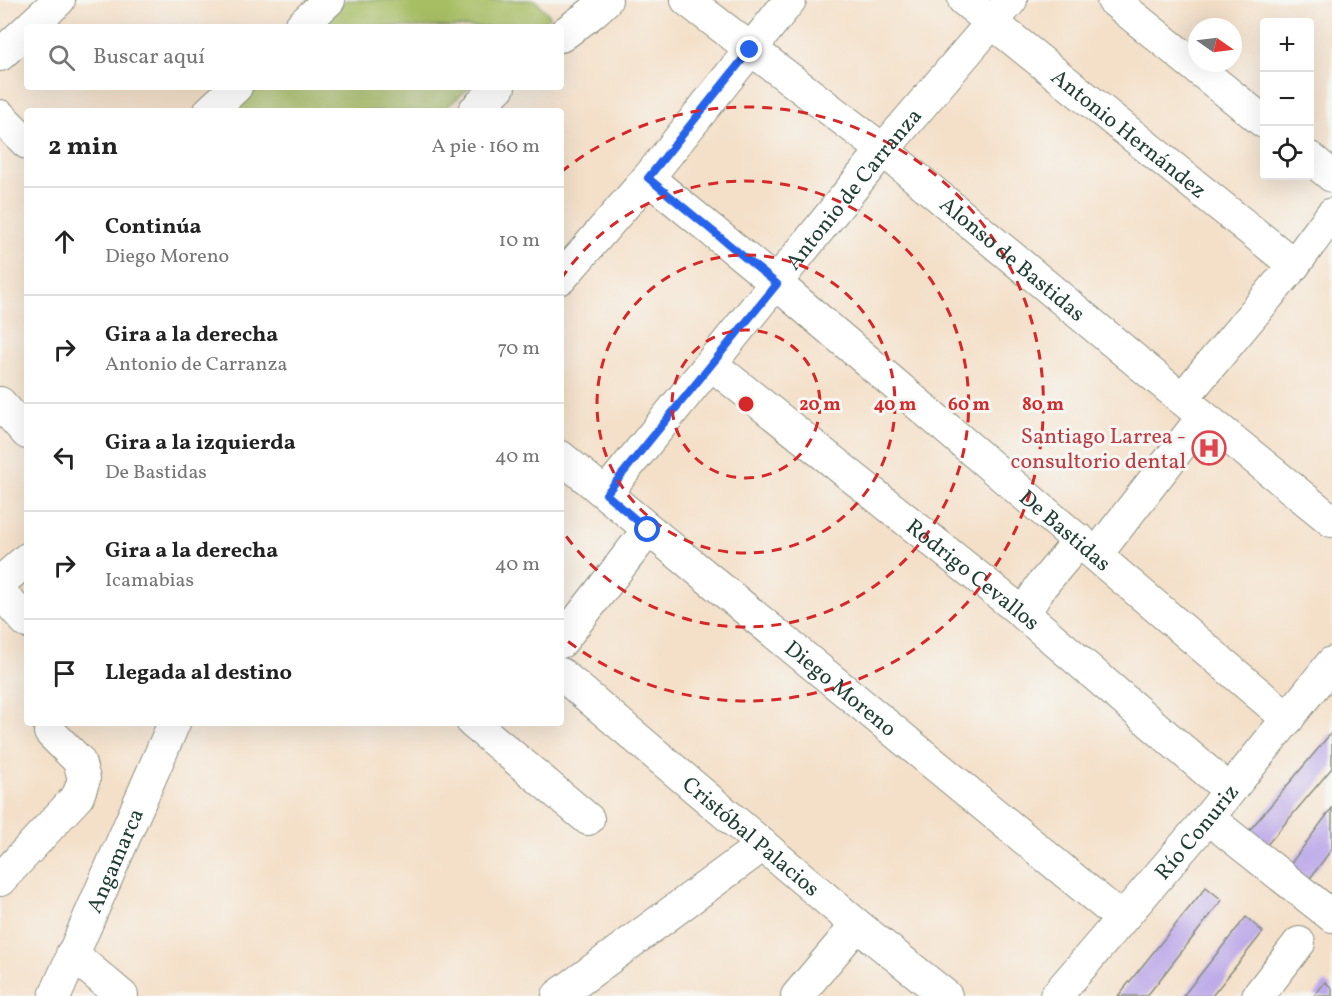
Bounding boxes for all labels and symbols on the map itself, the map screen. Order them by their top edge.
north arrow [1188,18,1242,72]
route end [736,36,762,62]
street label: Antonio Hernández [1044,63,1212,207]
street label: Antonio de Carranza [779,102,930,277]
street label: Alonso de Bastidas [932,190,1091,330]
text: 20 m [799,393,841,418]
text: 40 m [874,393,916,418]
text: 60 m [948,393,990,418]
text: 80 m [1022,393,1064,418]
centre of rings [736,394,756,414]
place label: Santiago Larrea - consultorio dental [1011,422,1186,478]
hospital icon: Santiago Larrea - consultorio dental [1191,430,1227,466]
street label: De Bastidas [1011,483,1117,580]
street label: Rodrigo Cevallos [898,513,1045,639]
route start [634,516,660,542]
street label: Diego Moreno [777,634,902,745]
street label: Cristóbal Palacios [675,770,826,905]
street label: Río Conuriz [1149,779,1247,888]
street label: Angamarca [80,804,153,919]

